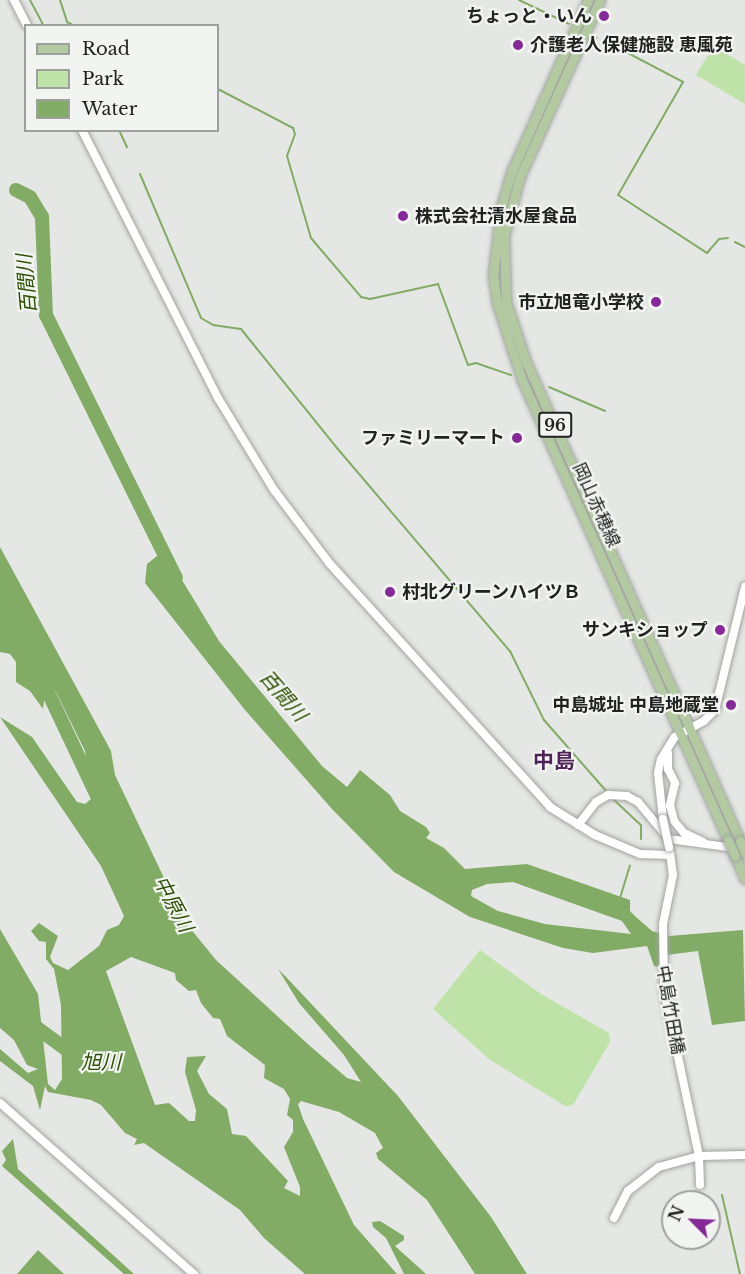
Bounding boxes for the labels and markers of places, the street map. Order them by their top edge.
place label: ちょっと・いん [466,5,592,27]
marker: ちょっと・いん [597,9,611,23]
place label: 介護老人保健施設 恵風苑 [530,34,733,56]
marker: 介護老人保健施設 恵風苑 [511,38,525,52]
place label: 株式会社清水屋食品 [415,205,577,227]
marker: 株式会社清水屋食品 [396,209,410,223]
place label: 市立旭竜小学校 [518,291,644,313]
marker: 市立旭竜小学校 [649,295,663,309]
place label: ファミリーマート [361,427,505,449]
marker: ファミリーマート [510,431,524,445]
place label: 村北グリーンハイツＢ [402,581,582,603]
marker: 村北グリーンハイツＢ [383,585,397,599]
place label: サンキショップ [582,619,708,641]
marker: サンキショップ [713,623,727,637]
place label: 中島城址 中島地蔵堂 [552,694,719,716]
marker: 中島城址 中島地蔵堂 [724,698,738,712]

